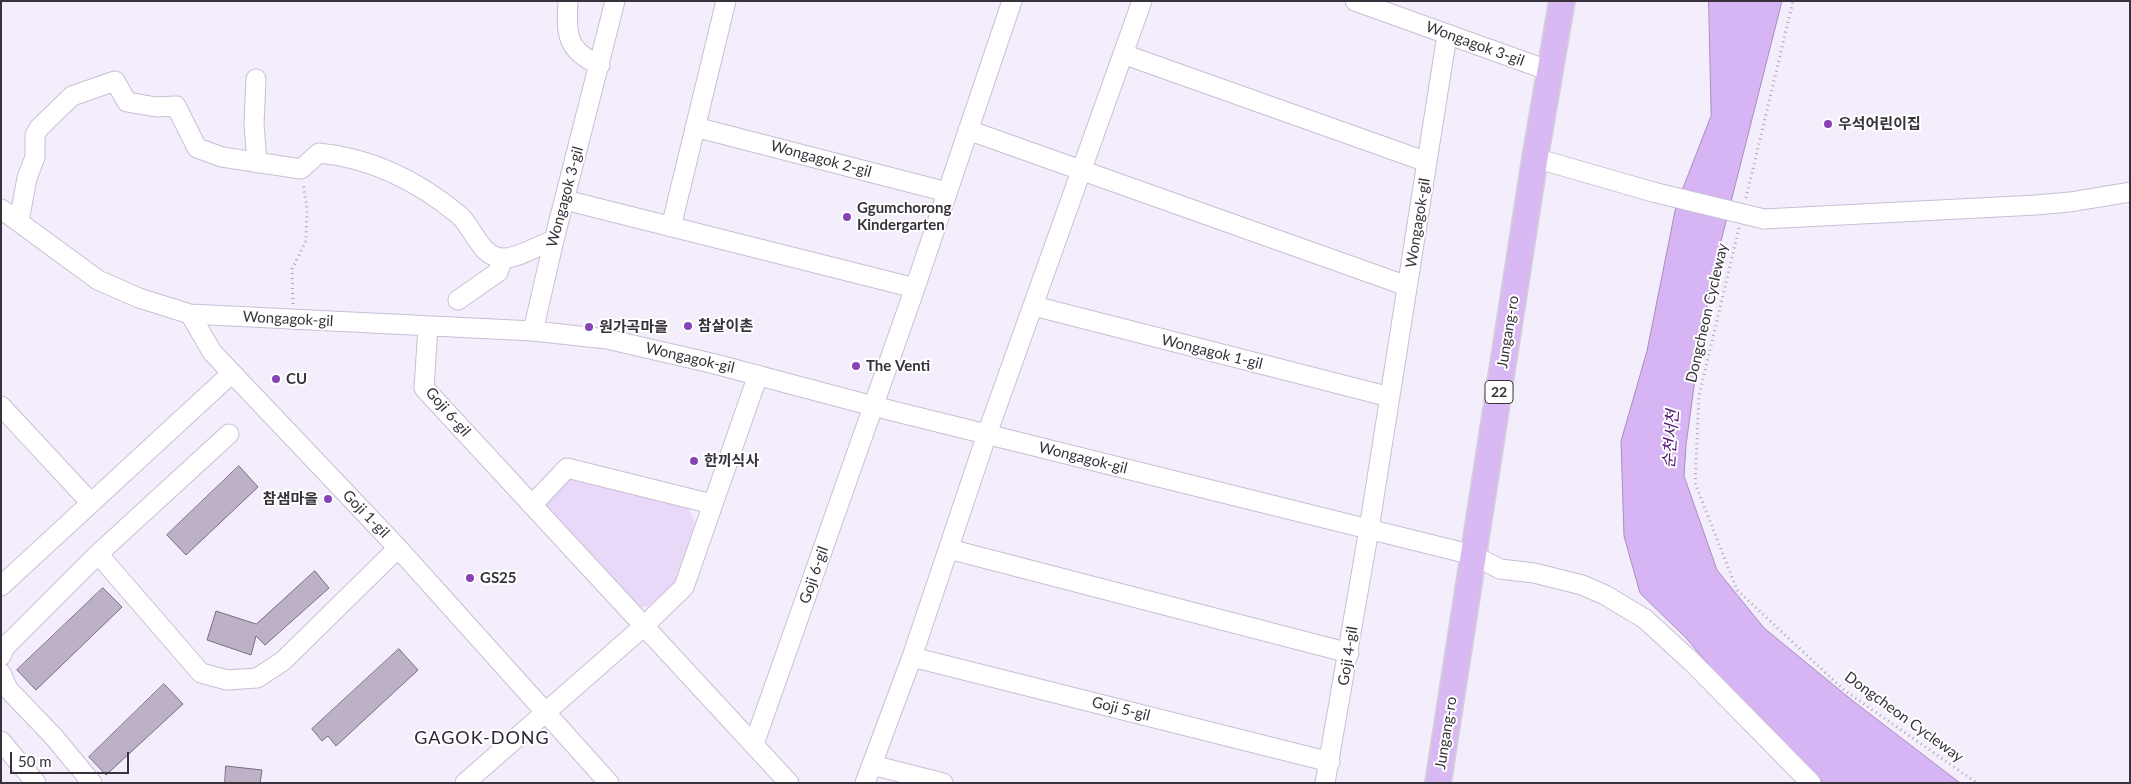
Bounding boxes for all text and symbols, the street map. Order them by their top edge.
street label: Wongagok 3-gil [1423,18,1527,70]
place label: 우석어린이집 [1838,115,1921,133]
marker: 우석어린이집 [1822,118,1834,130]
street label: Wongagok 2-gil [769,137,873,181]
street label: Wongagok 3-gil [543,145,587,249]
street label: Wongagok-gil [1402,177,1434,269]
place label: Ggumchorong Kindergarten [857,199,951,234]
marker: Ggumchorong Kindergarten [841,211,853,223]
street label: Dongcheon Cycleway [1682,242,1732,384]
street label: Jungang-ro [1493,294,1523,370]
street label: Wongagok-gil [242,308,334,330]
place label: 참살이촌 [698,317,753,335]
place label: 원가곡마을 [599,318,668,336]
marker: 참살이촌 [682,320,694,332]
marker: 원가곡마을 [583,321,595,333]
street label: Wongagok 1-gil [1160,331,1264,373]
street label: Wongagok-gil [644,339,736,377]
place label: The Venti [866,357,930,375]
marker: The Venti [850,360,862,372]
place label: CU [286,370,307,388]
marker: CU [270,373,282,385]
road number: 22 [1485,381,1513,404]
street label: Goji 6-gil [422,384,474,440]
water label: 순천서천 [1659,409,1683,469]
street label: Wongagok-gil [1037,438,1129,478]
place label: 한끼식사 [704,452,759,470]
marker: 한끼식사 [688,455,700,467]
street label: Goji 1-gil [339,486,393,542]
place label: 참샘마을 [263,490,318,508]
marker: 참샘마을 [322,493,334,505]
street label: Goji 6-gil [796,544,832,606]
place label: GS25 [480,569,517,587]
marker: GS25 [464,572,476,584]
street label: Goji 4-gil [1334,625,1362,687]
street label: Dongcheon Cycleway [1841,668,1967,766]
street label: Goji 5-gil [1090,693,1152,725]
street label: Jungang-ro [1431,695,1461,771]
district label: GAGOK-DONG [413,727,551,749]
scale bar [12,742,131,774]
text: 50 m [18,752,52,770]

